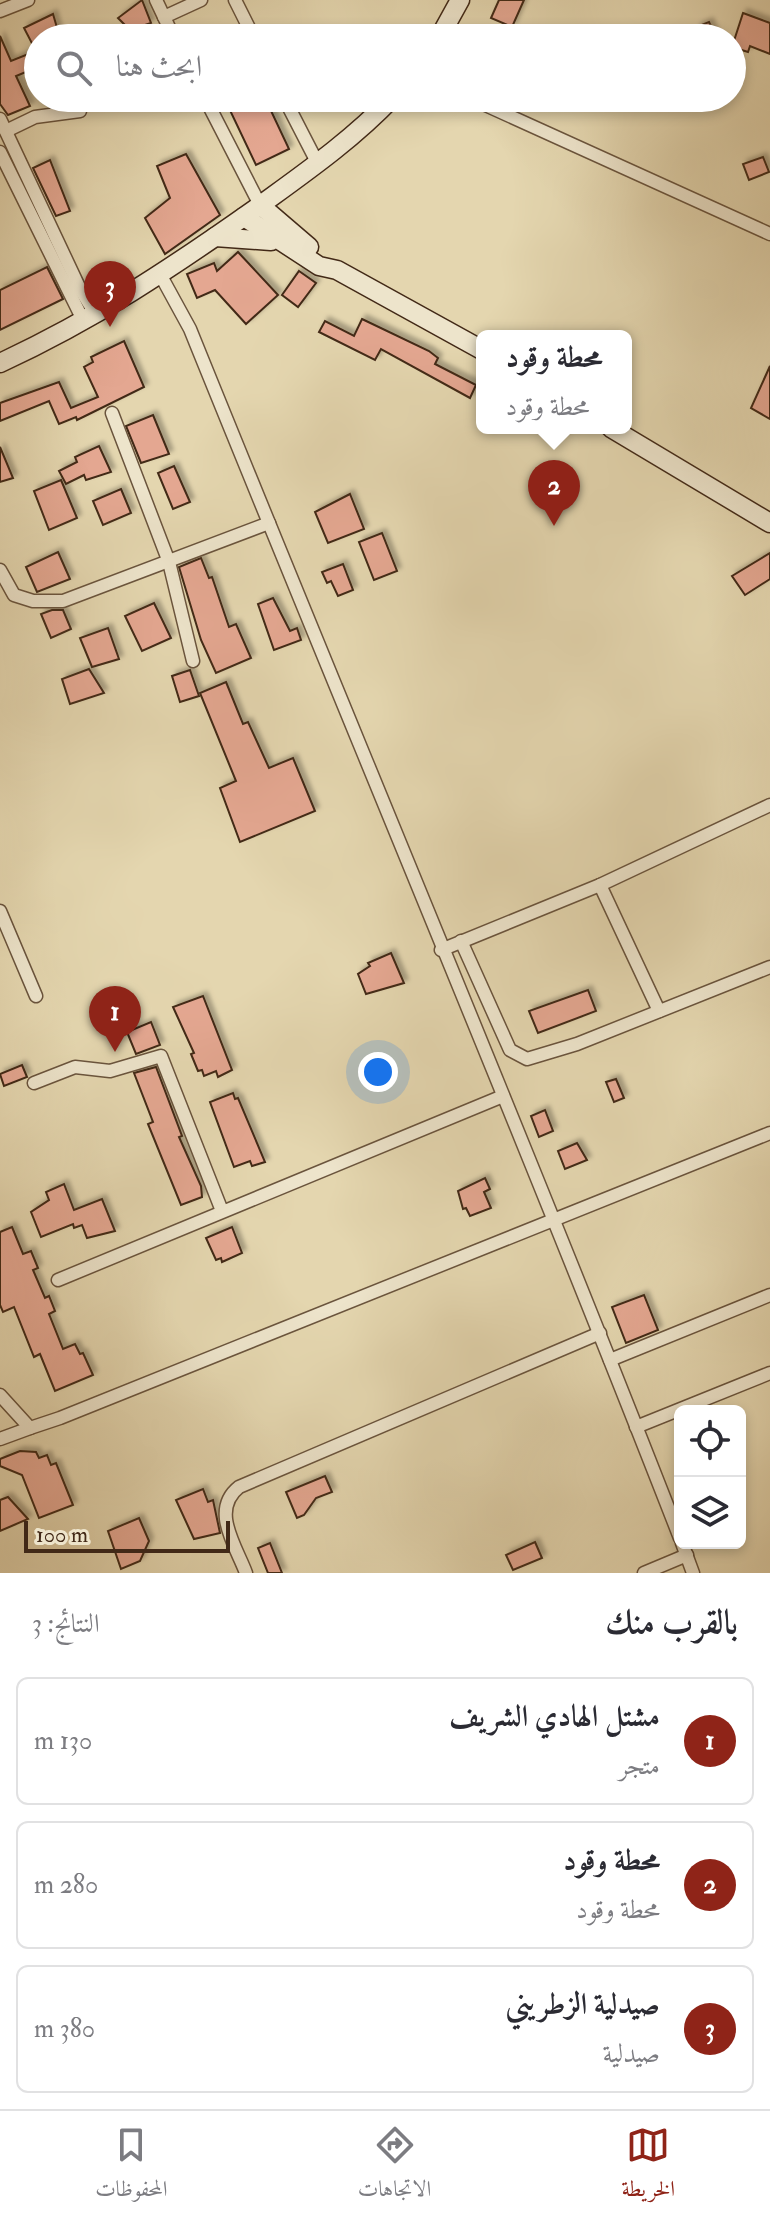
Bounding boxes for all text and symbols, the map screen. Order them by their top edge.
search box [24,24,746,112]
icon: search [52,46,96,90]
text: ابحث هنا [116,48,202,85]
pin: 3 [84,261,136,327]
popup [476,330,632,434]
text: محطة وقود [505,339,603,376]
text: محطة وقود [505,391,590,423]
pin: 2 [528,460,580,526]
pin: 1 [89,986,141,1052]
your location [358,1052,398,1092]
map controls [674,1405,746,1549]
button: locate [674,1405,746,1477]
button: layers [674,1477,746,1549]
scale bar [24,1517,230,1553]
text: 100 m [36,1521,88,1549]
text: بالقرب منك [605,1601,738,1644]
text: النتائج: 3 [32,1608,100,1640]
text: مشتل الهادي الشريف [449,1698,660,1735]
text: 130 m [34,1725,92,1757]
text: 1 [705,1725,715,1757]
text: متجر [619,1750,660,1782]
text: محطة وقود [563,1842,660,1879]
text: 280 m [34,1869,98,1901]
text: 2 [703,1869,717,1901]
text: محطة وقود [576,1894,660,1926]
text: صيدلية الزطريني [505,1986,660,2023]
text: 380 m [34,2013,95,2045]
text: 3 [705,2013,715,2045]
text: صيدلية [603,2038,660,2070]
tab: المحفوظات [95,2123,168,2210]
tab: الاتجاهات [358,2123,431,2210]
tab: الخريطة [621,2123,675,2210]

